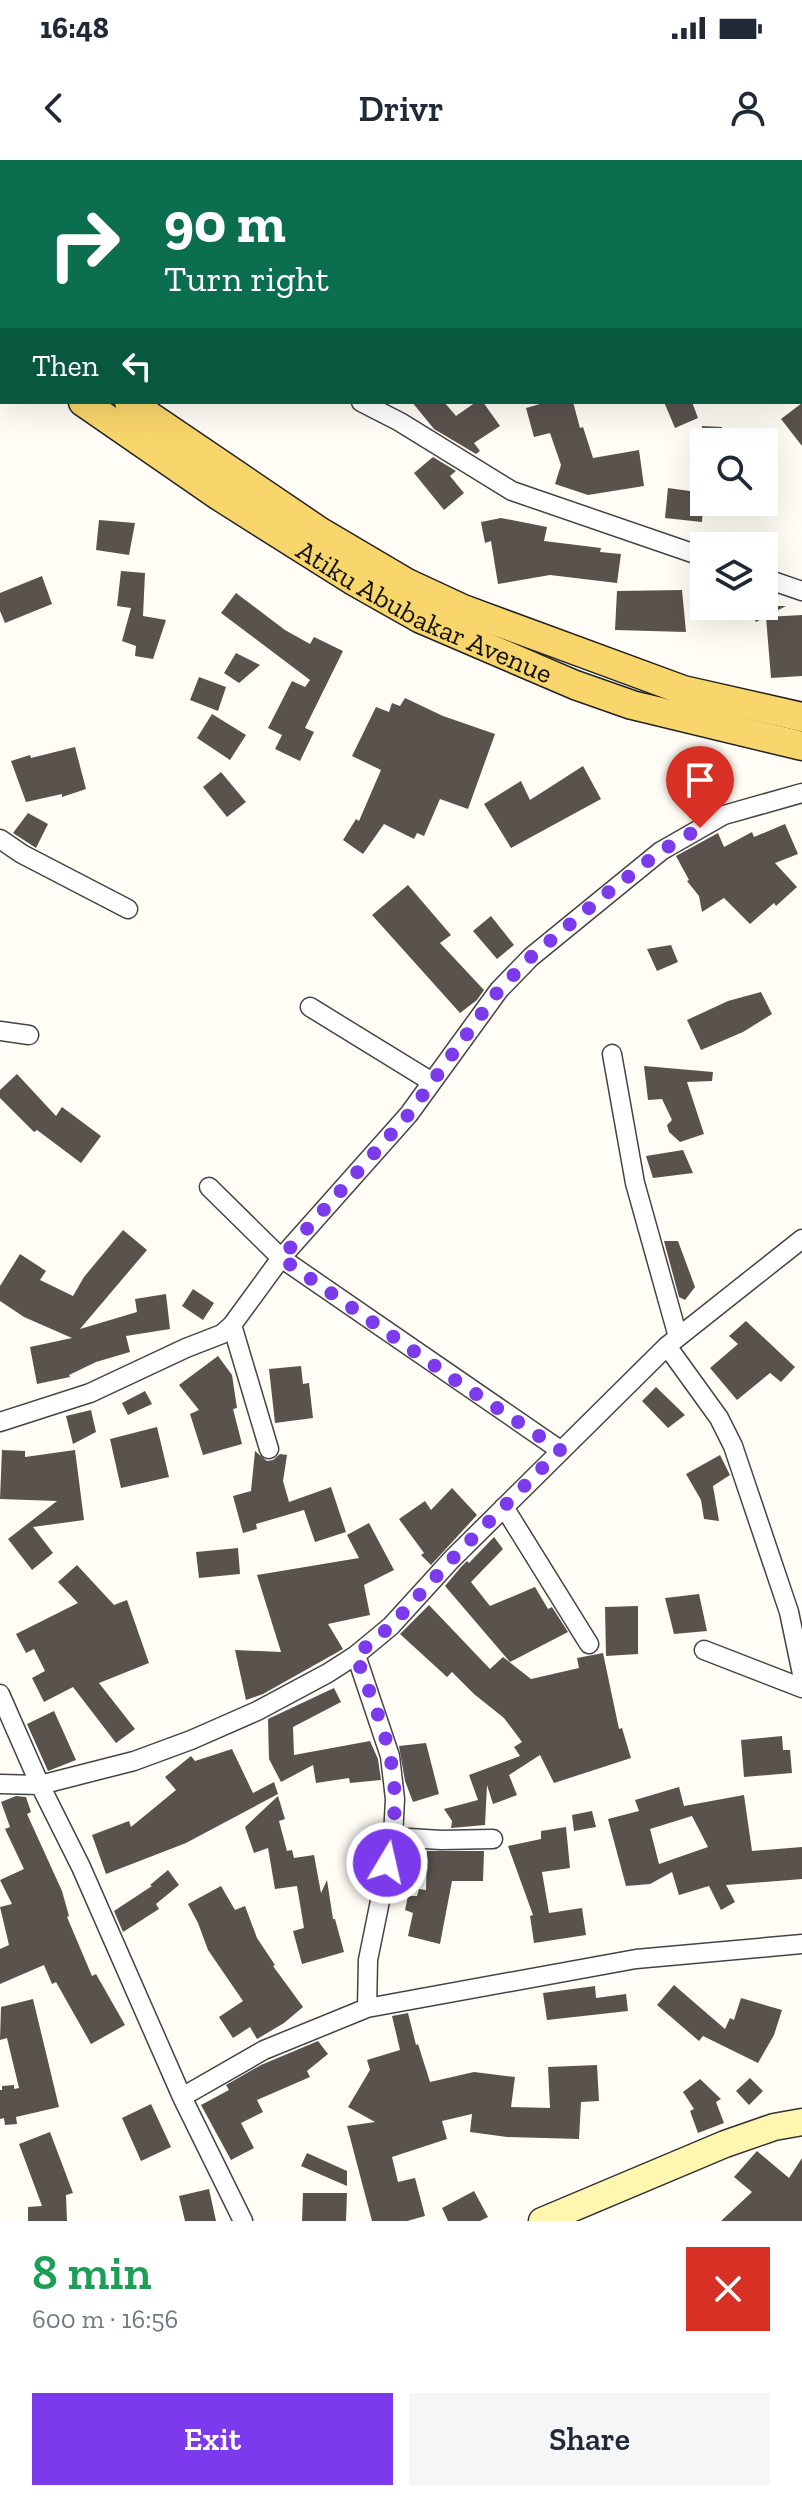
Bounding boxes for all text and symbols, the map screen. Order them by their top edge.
text: 16:48 [40,10,109,46]
icon: back [32,86,76,130]
icon: person [726,86,770,130]
text: Drivr [358,87,444,130]
text: 90 m [164,189,286,256]
icon: right [32,192,136,296]
text: Turn right [164,257,329,300]
icon: left [115,344,159,388]
text: Then [32,348,99,384]
map controls [690,428,778,620]
button: search [690,428,778,516]
button: layers [690,532,778,620]
street label: Atiku Abubakar Avenue [290,533,557,690]
pin [666,746,734,828]
icon: arrive [678,758,722,802]
position arrow [345,1821,429,1905]
text: 8 min [32,2244,152,2301]
button: close [686,2247,770,2331]
text: 600 m · 16:56 [32,2303,178,2335]
button: Exit [32,2393,393,2485]
button: Share [409,2393,770,2485]

